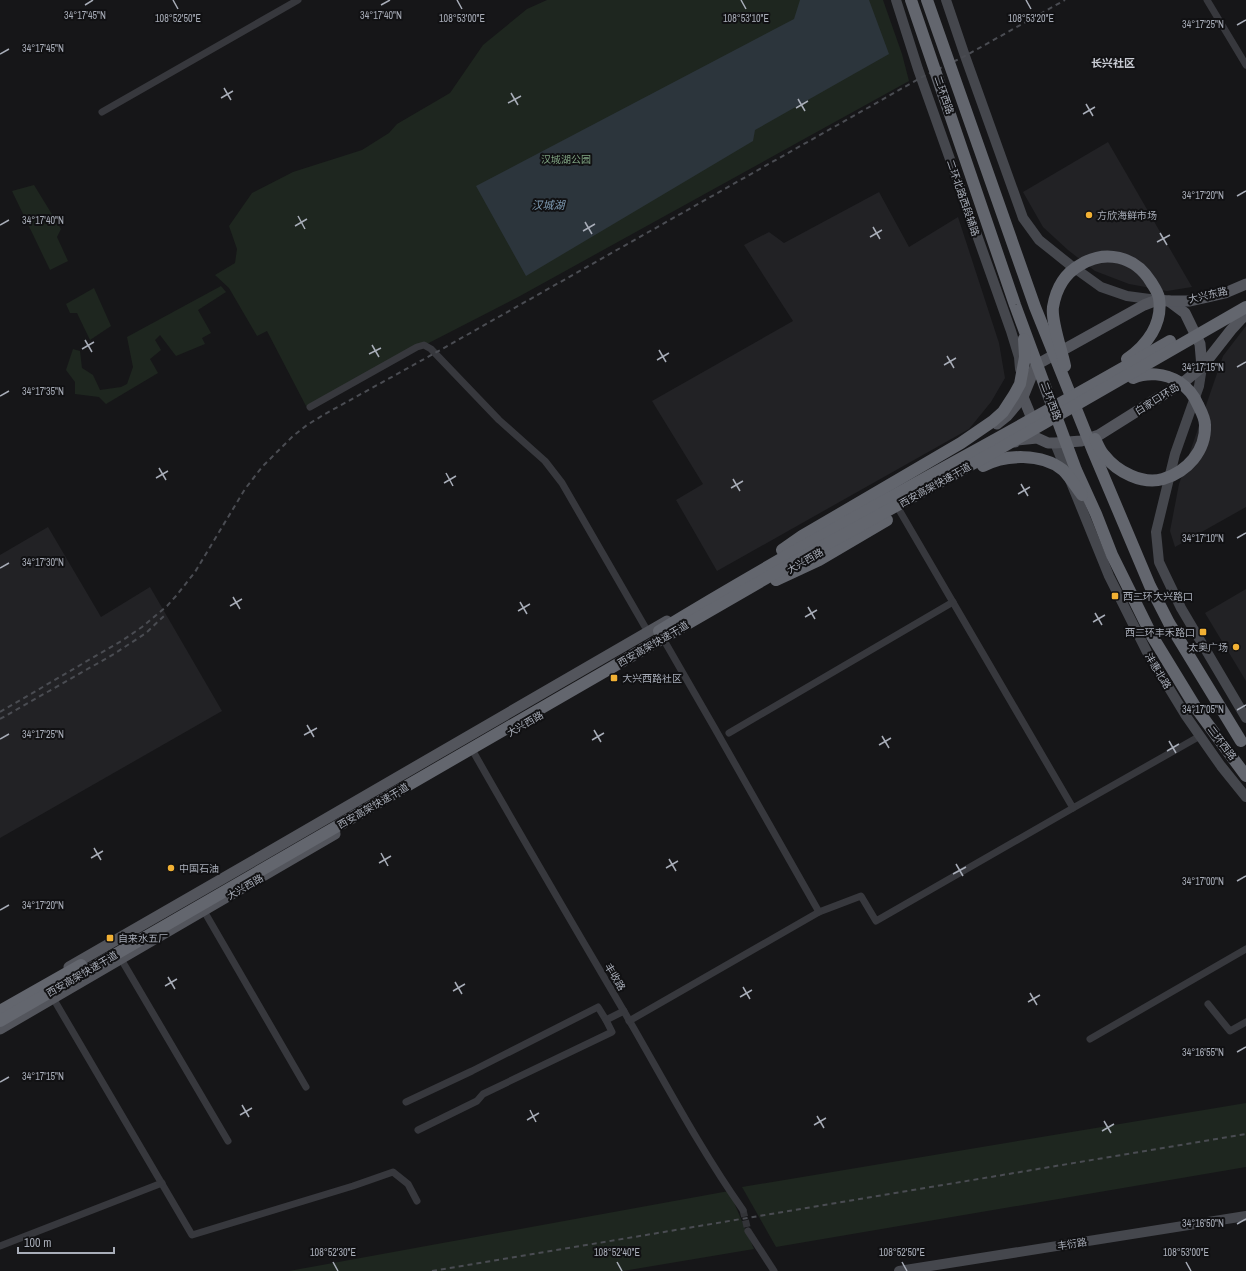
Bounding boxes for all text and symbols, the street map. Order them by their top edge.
text: 34°17'45"N [64,9,106,22]
text: 34°17'40"N [360,9,402,22]
text: 108°52'50"E [155,12,201,25]
text: 108°53'00"E [439,12,485,25]
text: 108°53'10"E [723,12,769,25]
text: 108°53'20"E [1008,12,1054,25]
text: 34°17'25"N [1182,18,1224,31]
text: 34°17'45"N [22,42,64,55]
district label: 长兴社区 [1091,56,1135,70]
street label: 二环西路 [931,74,957,116]
park label: 汉城湖公园 [541,153,591,166]
street label: 二环北路西段辅路 [944,158,982,238]
text: 34°17'20"N [1182,189,1224,202]
water label: 汉城湖 [532,198,566,212]
place label: 方欣海鲜市场 [1097,209,1157,222]
marker: 方欣海鲜市场 [1084,210,1094,220]
text: 34°17'40"N [22,214,64,227]
street label: 大兴东路 [1187,284,1229,306]
text: 34°17'15"N [1182,361,1224,374]
street label: 二环西路 [1038,380,1064,422]
street label: 白家口环岛 [1132,380,1182,418]
text: 34°17'35"N [22,385,64,398]
street label: 西安高架快速干道 [897,460,973,510]
text: 34°17'10"N [1182,532,1224,545]
street label: 大兴西路 [784,545,826,577]
text: 34°17'30"N [22,556,64,569]
place label: 西二环大兴路口 [1123,590,1193,603]
marker: 西二环大兴路口 [1110,591,1120,601]
street label: 西安高架快速干道 [615,618,691,670]
place label: 西二环丰禾路口 [1125,626,1195,639]
marker: 西二环丰禾路口 [1198,627,1208,637]
place label: 太奥广场 [1188,641,1228,654]
marker: 太奥广场 [1231,642,1241,652]
street label: 沣惠北路 [1142,651,1174,691]
place label: 大兴西路社区 [622,672,682,685]
marker: 大兴西路社区 [609,673,619,683]
text: 34°17'05"N [1182,703,1224,716]
street label: 大兴西路 [504,708,546,740]
street label: 二环西路 [1205,723,1239,763]
text: 34°17'25"N [22,728,64,741]
street label: 西安高架快速干道 [335,780,411,832]
place label: 中国石油 [179,862,219,875]
marker: 中国石油 [166,863,176,873]
street label: 大兴西路 [224,871,266,903]
text: 34°17'00"N [1182,875,1224,888]
text: 34°17'20"N [22,899,64,912]
place label: 自来水五厂 [118,932,168,945]
marker: 自来水五厂 [105,933,115,943]
street label: 西安高架快速干道 [44,948,120,1000]
street label: 丰收路 [602,961,628,993]
text: 34°16'55"N [1182,1046,1224,1059]
text: 34°17'15"N [22,1070,64,1083]
text: 34°16'50"N [1182,1217,1224,1230]
scale bar [18,1229,114,1255]
text: 100 m [24,1235,51,1251]
street label: 丰衍路 [1056,1235,1088,1253]
text: 108°52'30"E [310,1246,356,1259]
text: 108°52'40"E [594,1246,640,1259]
text: 108°52'50"E [879,1246,925,1259]
text: 108°53'00"E [1163,1246,1209,1259]

